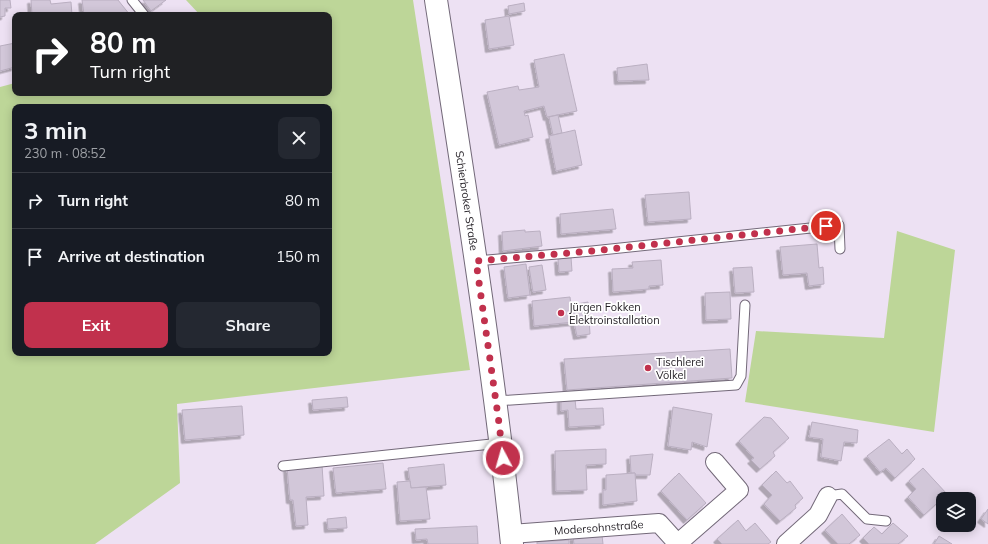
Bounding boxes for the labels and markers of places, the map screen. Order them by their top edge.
pin [809,209,843,243]
place label: Jürgen Fokken Elektroinstallation [569,300,660,327]
marker: Jürgen Fokken Elektroinstallation [556,308,566,318]
place label: Tischlerei Völkel [656,355,704,382]
marker: Tischlerei Völkel [643,363,653,373]

